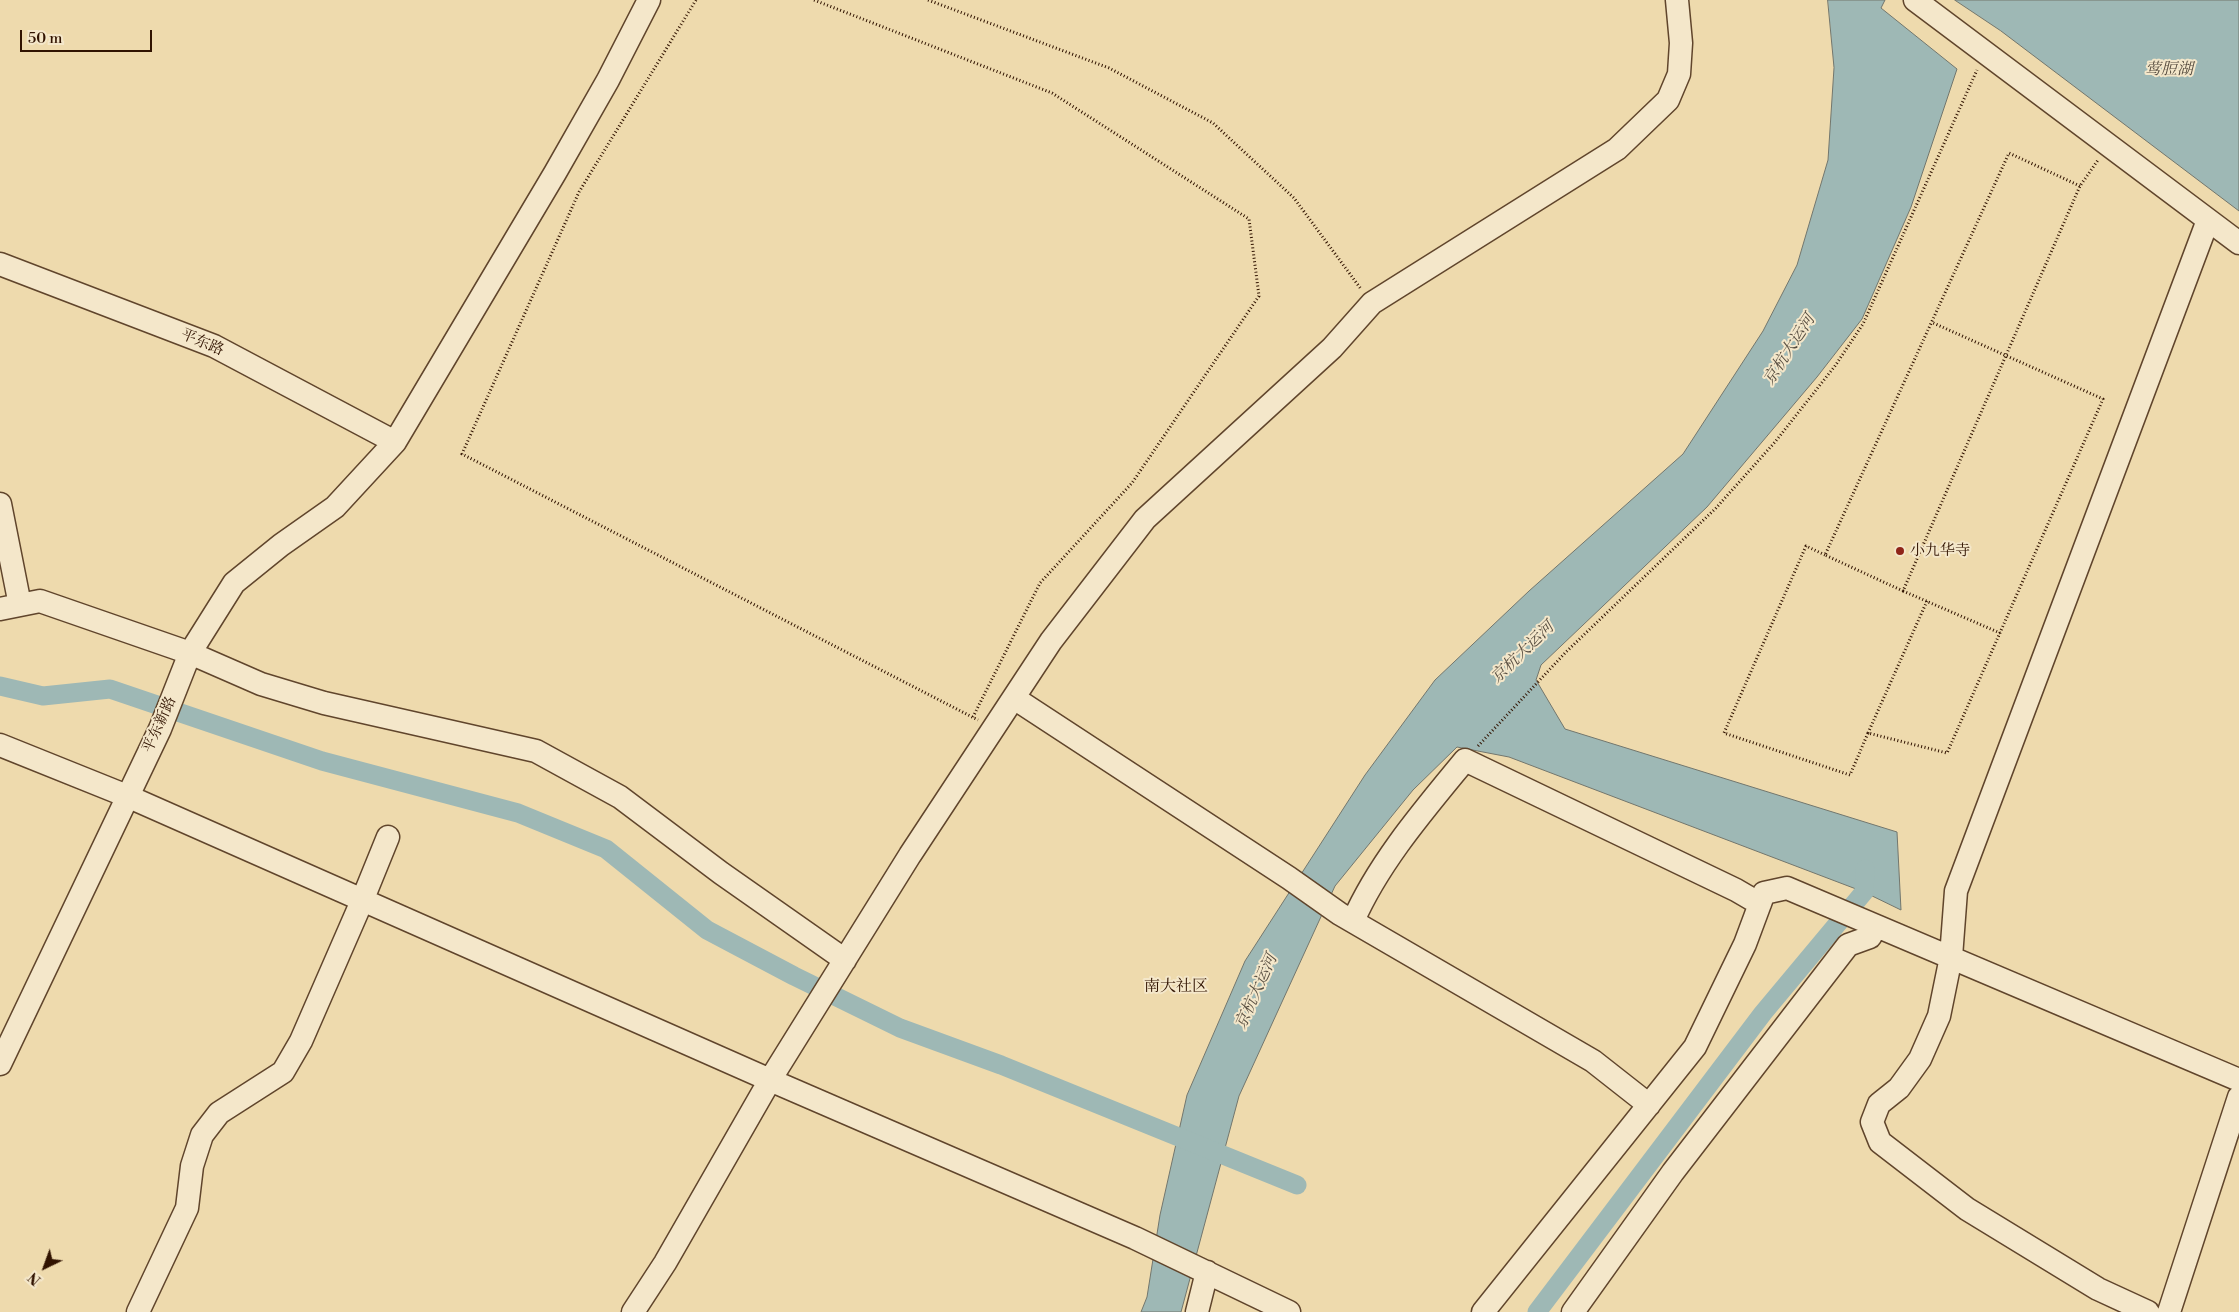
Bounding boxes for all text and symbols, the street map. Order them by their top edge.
scale bar [22,20,155,52]
text: 50 m [28,29,62,48]
water label: 莺脰湖 [2145,60,2193,80]
water label: 京杭大运河 [1760,311,1820,389]
street label: 平东路 [178,326,226,360]
place label: 小九华寺 [1910,542,1970,560]
marker: 小九华寺 [1894,545,1906,557]
water label: 京杭大运河 [1488,618,1558,688]
street label: 平东新路 [140,694,180,756]
water label: 京杭大运河 [1232,952,1282,1032]
district label: 南大社区 [1144,977,1208,997]
north arrow [20,1242,70,1292]
text: N [25,1268,45,1289]

